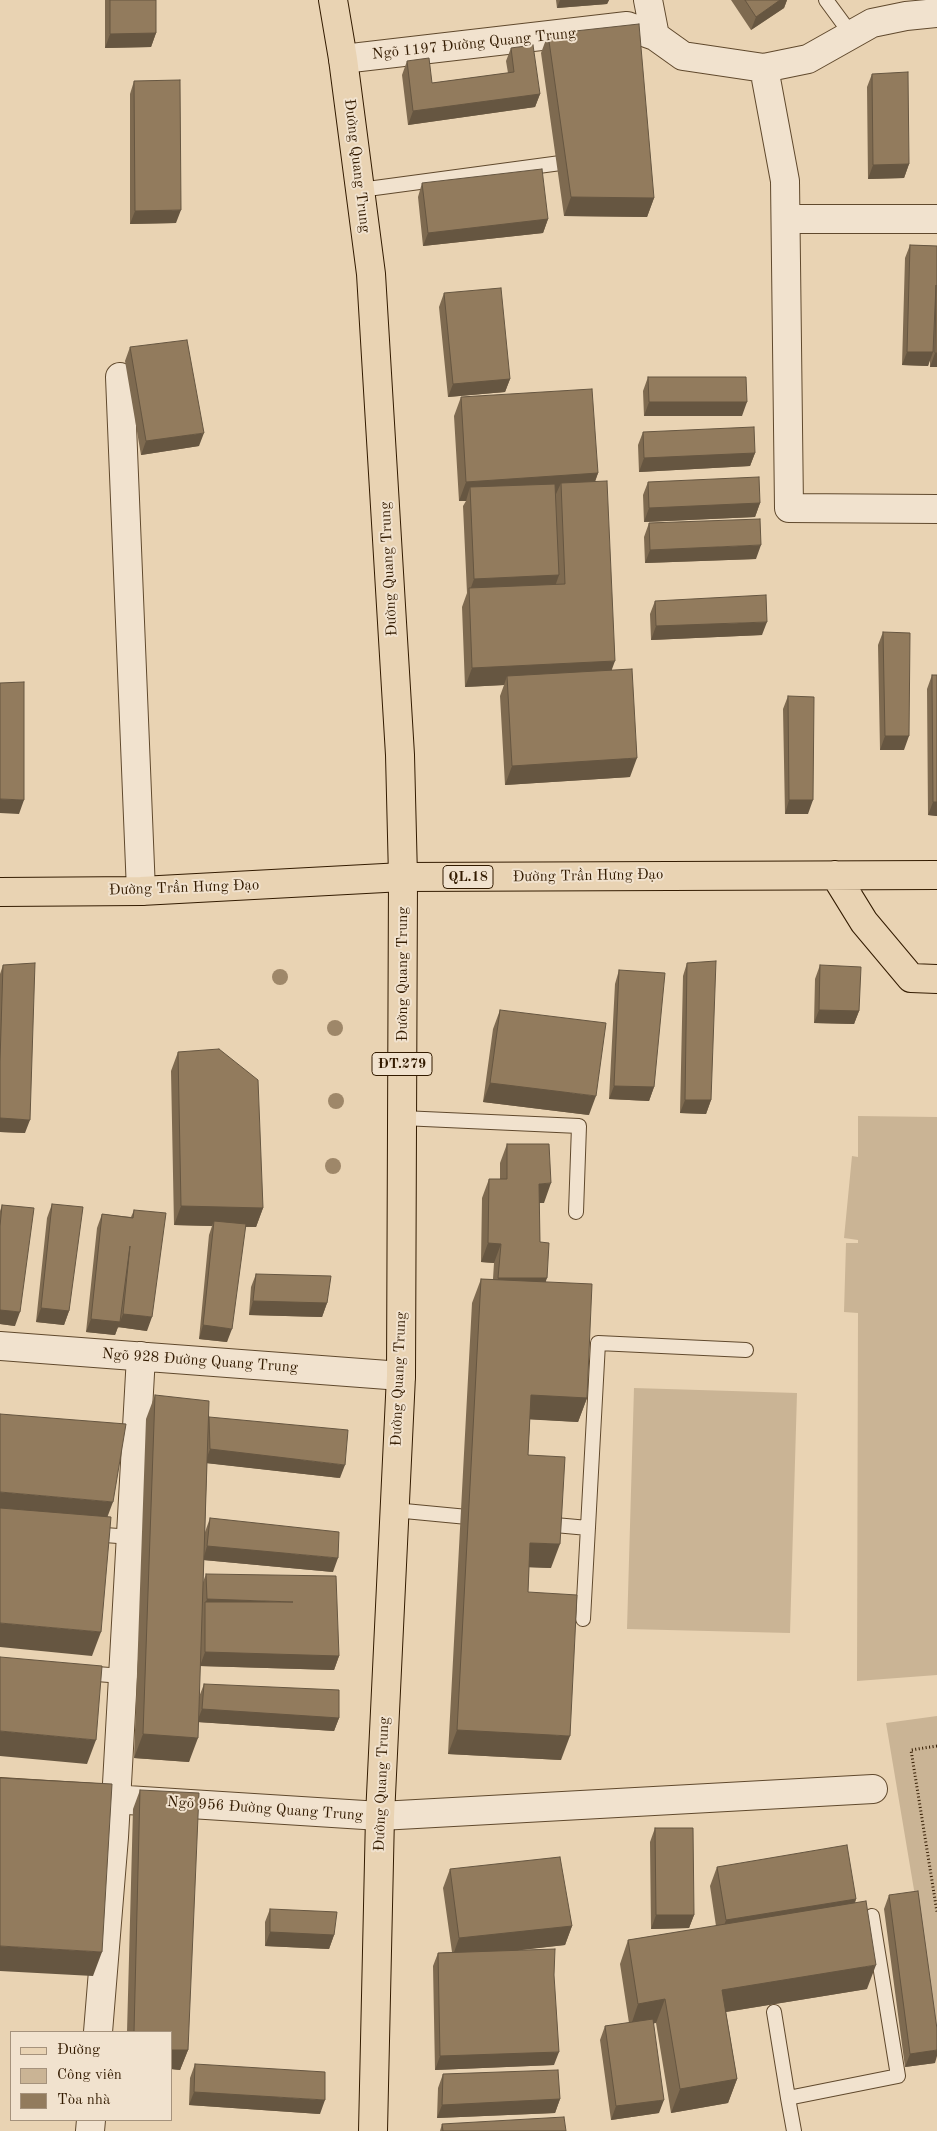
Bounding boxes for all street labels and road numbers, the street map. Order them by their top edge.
street label: Ngõ 1197 Đường Quang Trung [371,24,577,64]
street label: Đường Quang Trung [340,98,374,234]
street label: Đường Quang Trung [376,501,402,637]
road number: QL.18 [443,866,493,889]
street label: Đường Trần Hưng Đạo [513,866,663,886]
street label: Đường Trần Hưng Đạo [108,876,260,900]
street label: Đường Quang Trung [394,907,412,1041]
road number: ĐT.279 [372,1052,432,1076]
street label: Đường Quang Trung [388,1311,410,1447]
street label: Ngõ 928 Đường Quang Trung [101,1345,299,1377]
street label: Đường Quang Trung [371,1716,393,1852]
street label: Ngõ 956 Đường Quang Trung [166,1793,364,1825]

